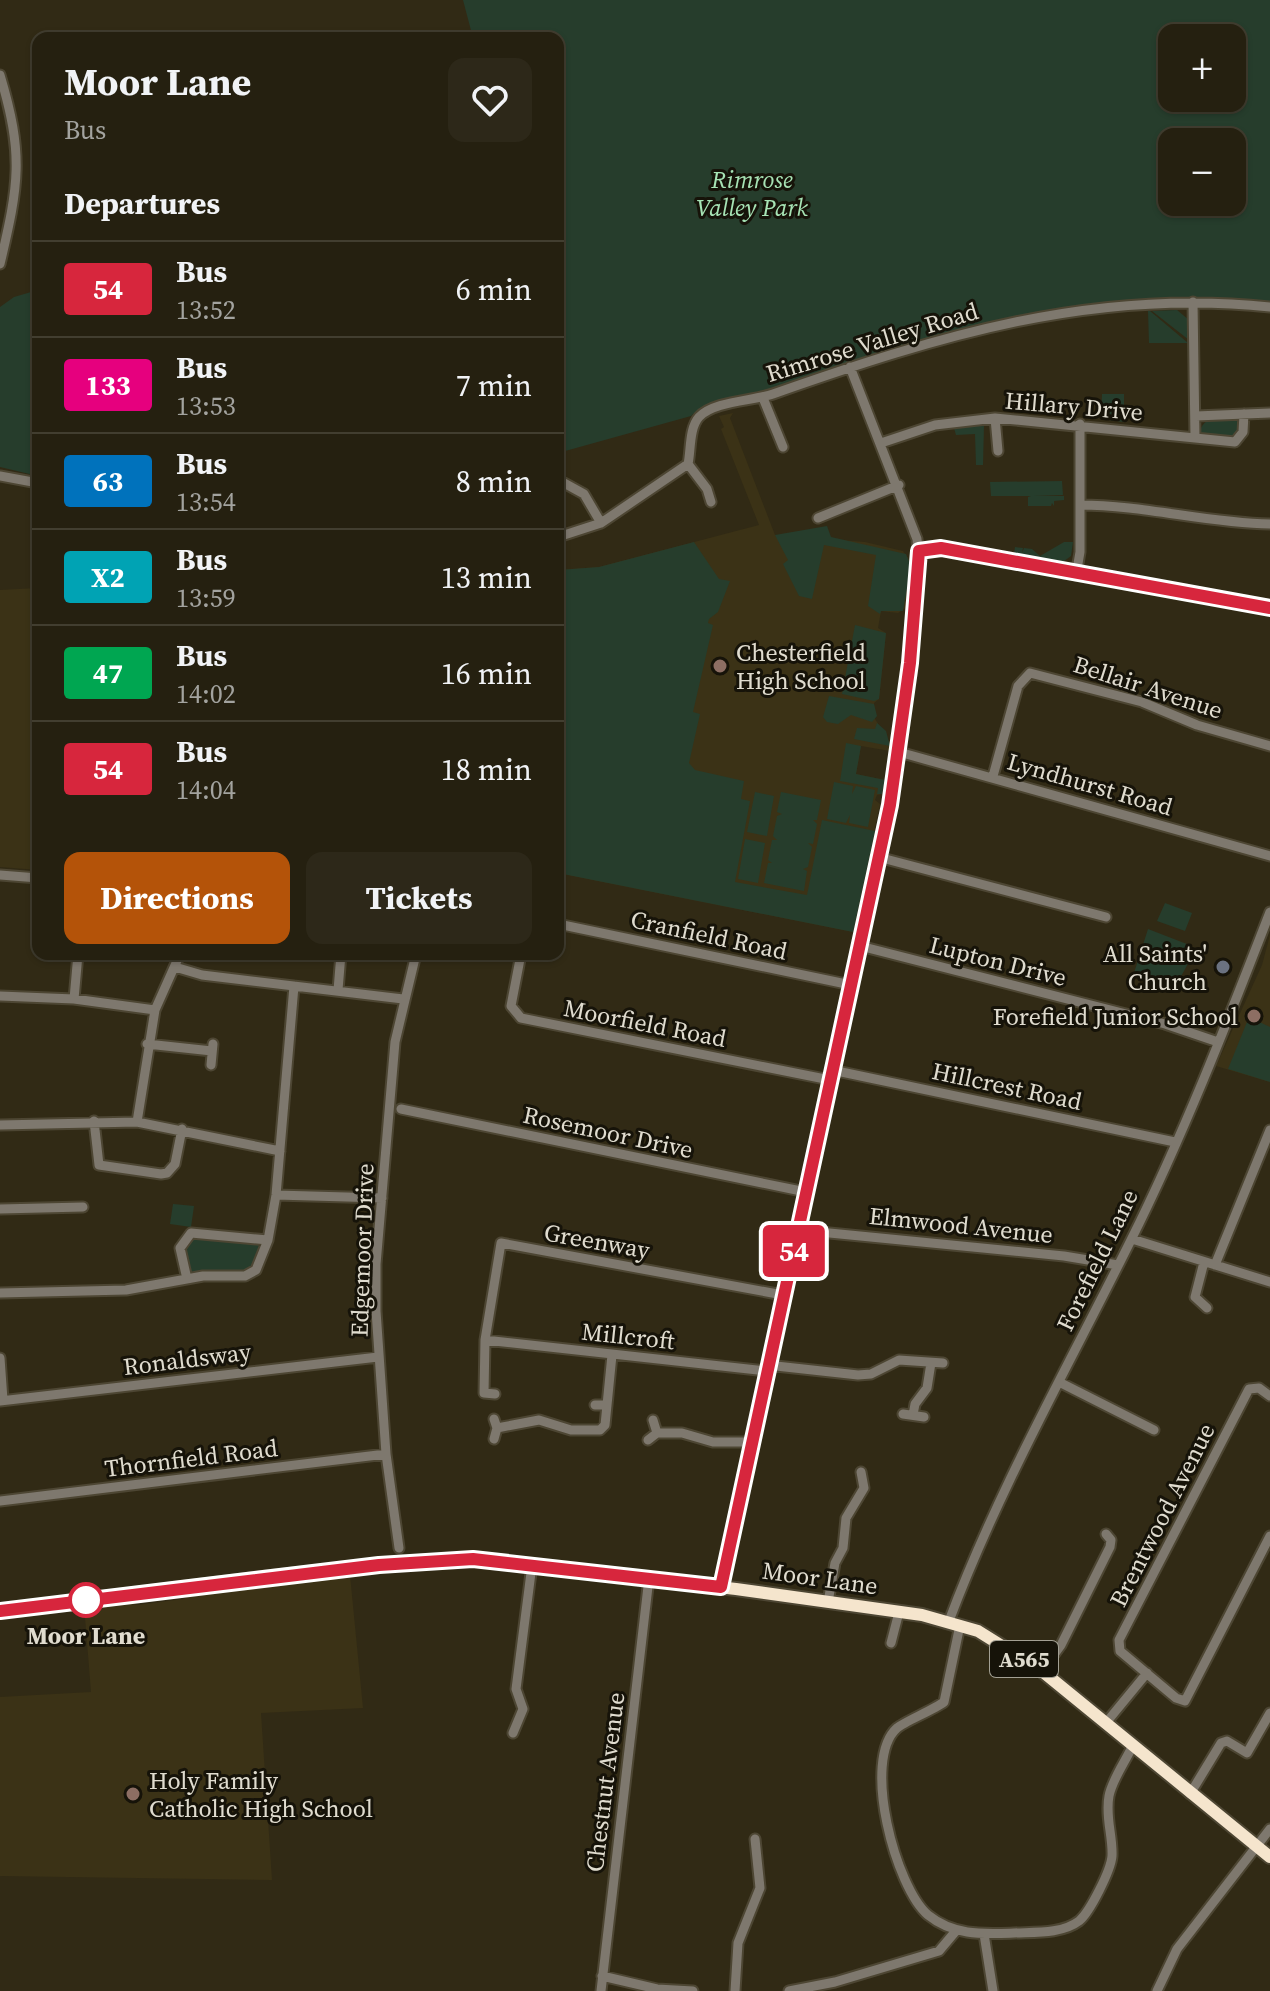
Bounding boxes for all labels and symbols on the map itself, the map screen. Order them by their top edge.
park label: Rimrose Valley Park [696,163,809,224]
street label: Rimrose Valley Road [762,294,982,390]
street label: Hillary Drive [1004,384,1144,428]
place label: Chesterfield High School [736,636,866,697]
street label: Bellair Avenue [1069,647,1227,727]
marker: Chesterfield High School [711,657,729,675]
street label: Lyndhurst Road [1004,745,1177,823]
street label: Cranfield Road [628,902,791,968]
street label: Lupton Drive [926,928,1070,994]
place label: All Saints' Church [1103,937,1207,998]
marker: All Saints' Church [1214,958,1232,976]
street label: Moorfield Road [561,991,730,1055]
place label: Forefield Junior School [993,1000,1238,1033]
marker: Forefield Junior School [1245,1007,1263,1025]
street label: Hillcrest Road [929,1054,1085,1118]
street label: Rosemoor Drive [520,1098,696,1166]
street label: Edgemoor Drive [342,1163,382,1337]
street label: Forefield Lane [1048,1184,1146,1336]
street label: Elmwood Avenue [867,1199,1055,1251]
street label: Greenway [542,1215,653,1267]
line badge: 54 [758,1225,830,1277]
street label: Millcroft [580,1315,677,1357]
street label: Ronaldsway [121,1335,254,1383]
street label: Brentwood Avenue [1101,1418,1223,1612]
street label: Thornfield Road [103,1431,280,1485]
street label: Moor Lane [760,1554,880,1602]
marker: Moor Lane [69,1583,103,1617]
place label: Moor Lane [27,1619,145,1652]
road number: A565 [990,1641,1058,1677]
street label: Chestnut Avenue [578,1690,632,1874]
place label: Holy Family Catholic High School [149,1764,373,1825]
marker: Holy Family Catholic High School [124,1785,142,1803]

